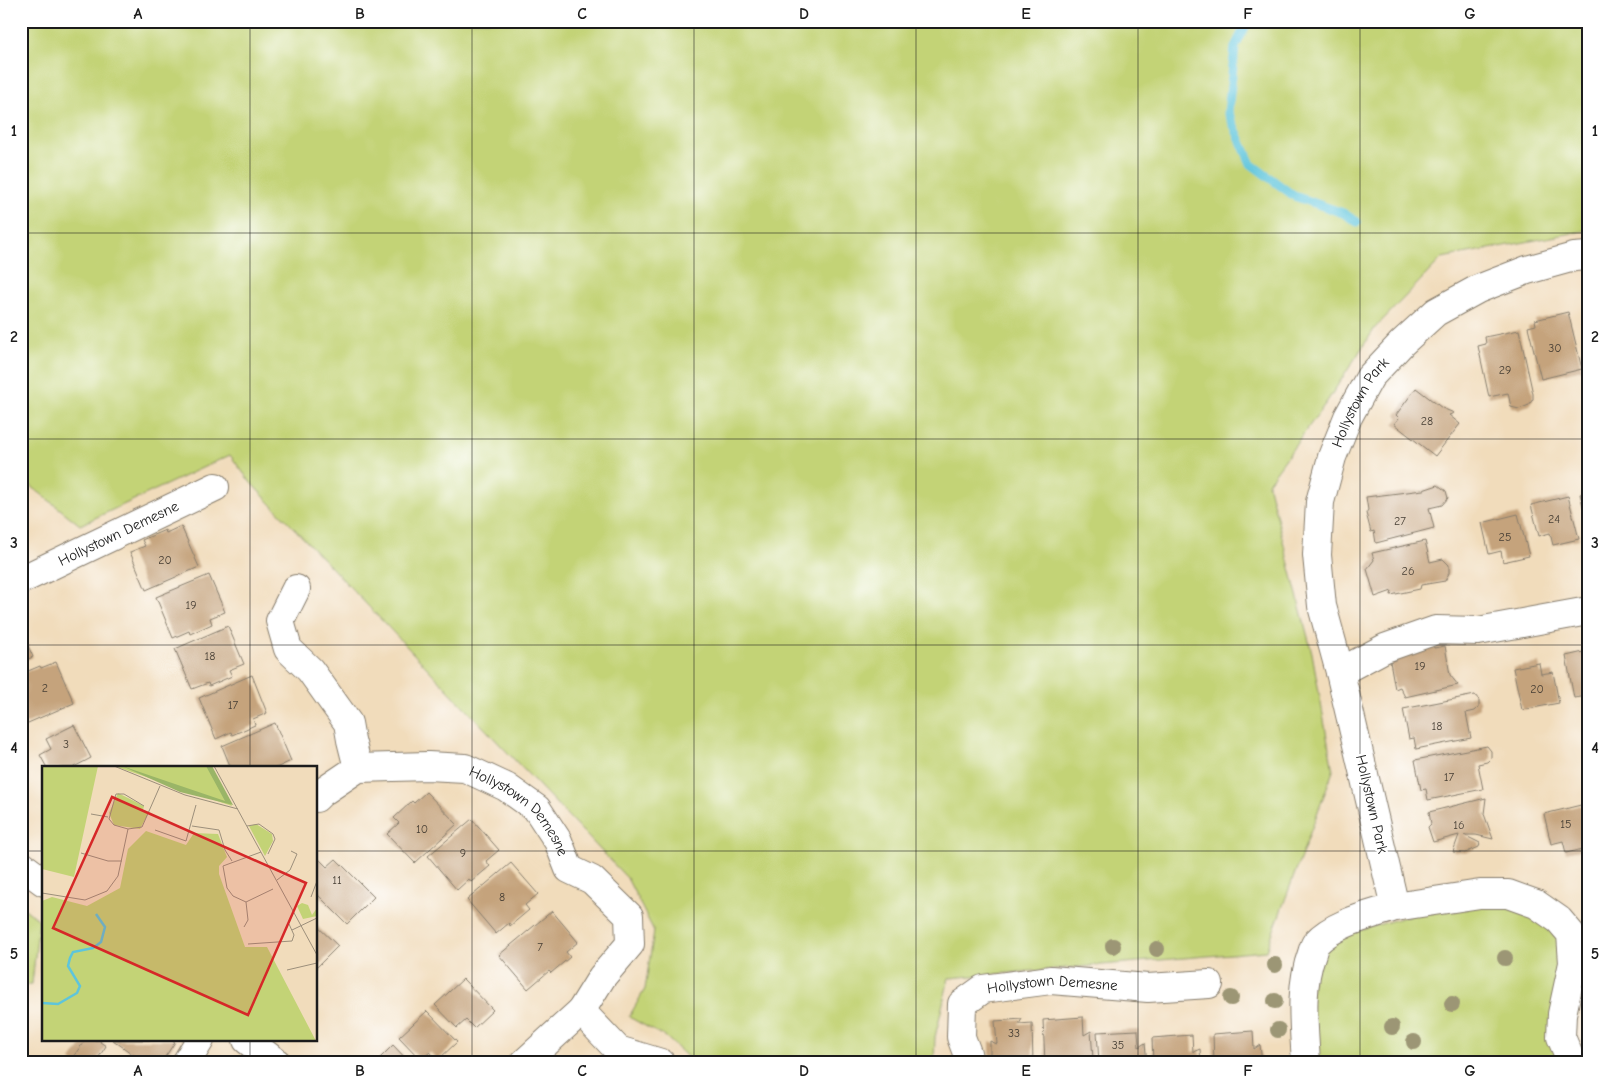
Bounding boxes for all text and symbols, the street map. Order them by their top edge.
text: A [134,5,143,23]
text: B [355,5,365,23]
text: C [577,5,587,23]
text: D [799,5,809,23]
text: E [1021,5,1031,23]
text: F [1243,5,1253,23]
text: G [1464,5,1476,23]
text: 1 [11,122,17,140]
text: 1 [1592,122,1598,140]
text: 2 [10,328,18,346]
text: 2 [1591,328,1599,346]
house number: 30 [1548,341,1562,355]
street label: Hollystown Park [1328,353,1393,450]
house number: 29 [1499,363,1511,377]
house number: 28 [1421,414,1433,428]
street label: Hollystown Demesne [55,497,182,570]
house number: 24 [1548,512,1560,526]
house number: 27 [1394,514,1406,528]
house number: 25 [1499,530,1511,544]
text: 3 [10,534,18,552]
text: 3 [1591,534,1599,552]
house number: 20 [158,553,172,567]
house number: 26 [1402,564,1414,578]
house number: 19 [185,598,197,612]
house number: 18 [205,649,215,663]
house number: 19 [1414,659,1426,673]
house number: 2 [42,681,48,695]
house number: 20 [1530,682,1544,696]
house number: 17 [228,698,239,712]
house number: 18 [1432,719,1442,733]
house number: 3 [63,737,69,751]
text: 4 [10,739,18,757]
text: 4 [1591,739,1599,757]
street label: Hollystown Park [1352,753,1392,856]
street label: Hollystown Demesne [466,762,572,859]
inset map [42,766,318,1042]
house number: 17 [1444,770,1455,784]
house number: 15 [1560,817,1572,831]
house number: 16 [1453,818,1465,832]
house number: 10 [416,822,428,836]
house number: 9 [460,846,466,860]
house number: 11 [332,873,342,887]
house number: 8 [499,890,505,904]
house number: 7 [537,940,543,954]
text: 5 [10,945,18,963]
text: 5 [1591,945,1599,963]
street label: Hollystown Demesne [986,971,1119,997]
house number: 33 [1008,1026,1020,1040]
house number: 35 [1112,1038,1124,1052]
text: A [134,1062,143,1080]
text: B [355,1062,365,1080]
text: C [577,1062,587,1080]
text: D [799,1062,809,1080]
text: E [1021,1062,1031,1080]
text: F [1243,1062,1253,1080]
text: G [1464,1062,1476,1080]

